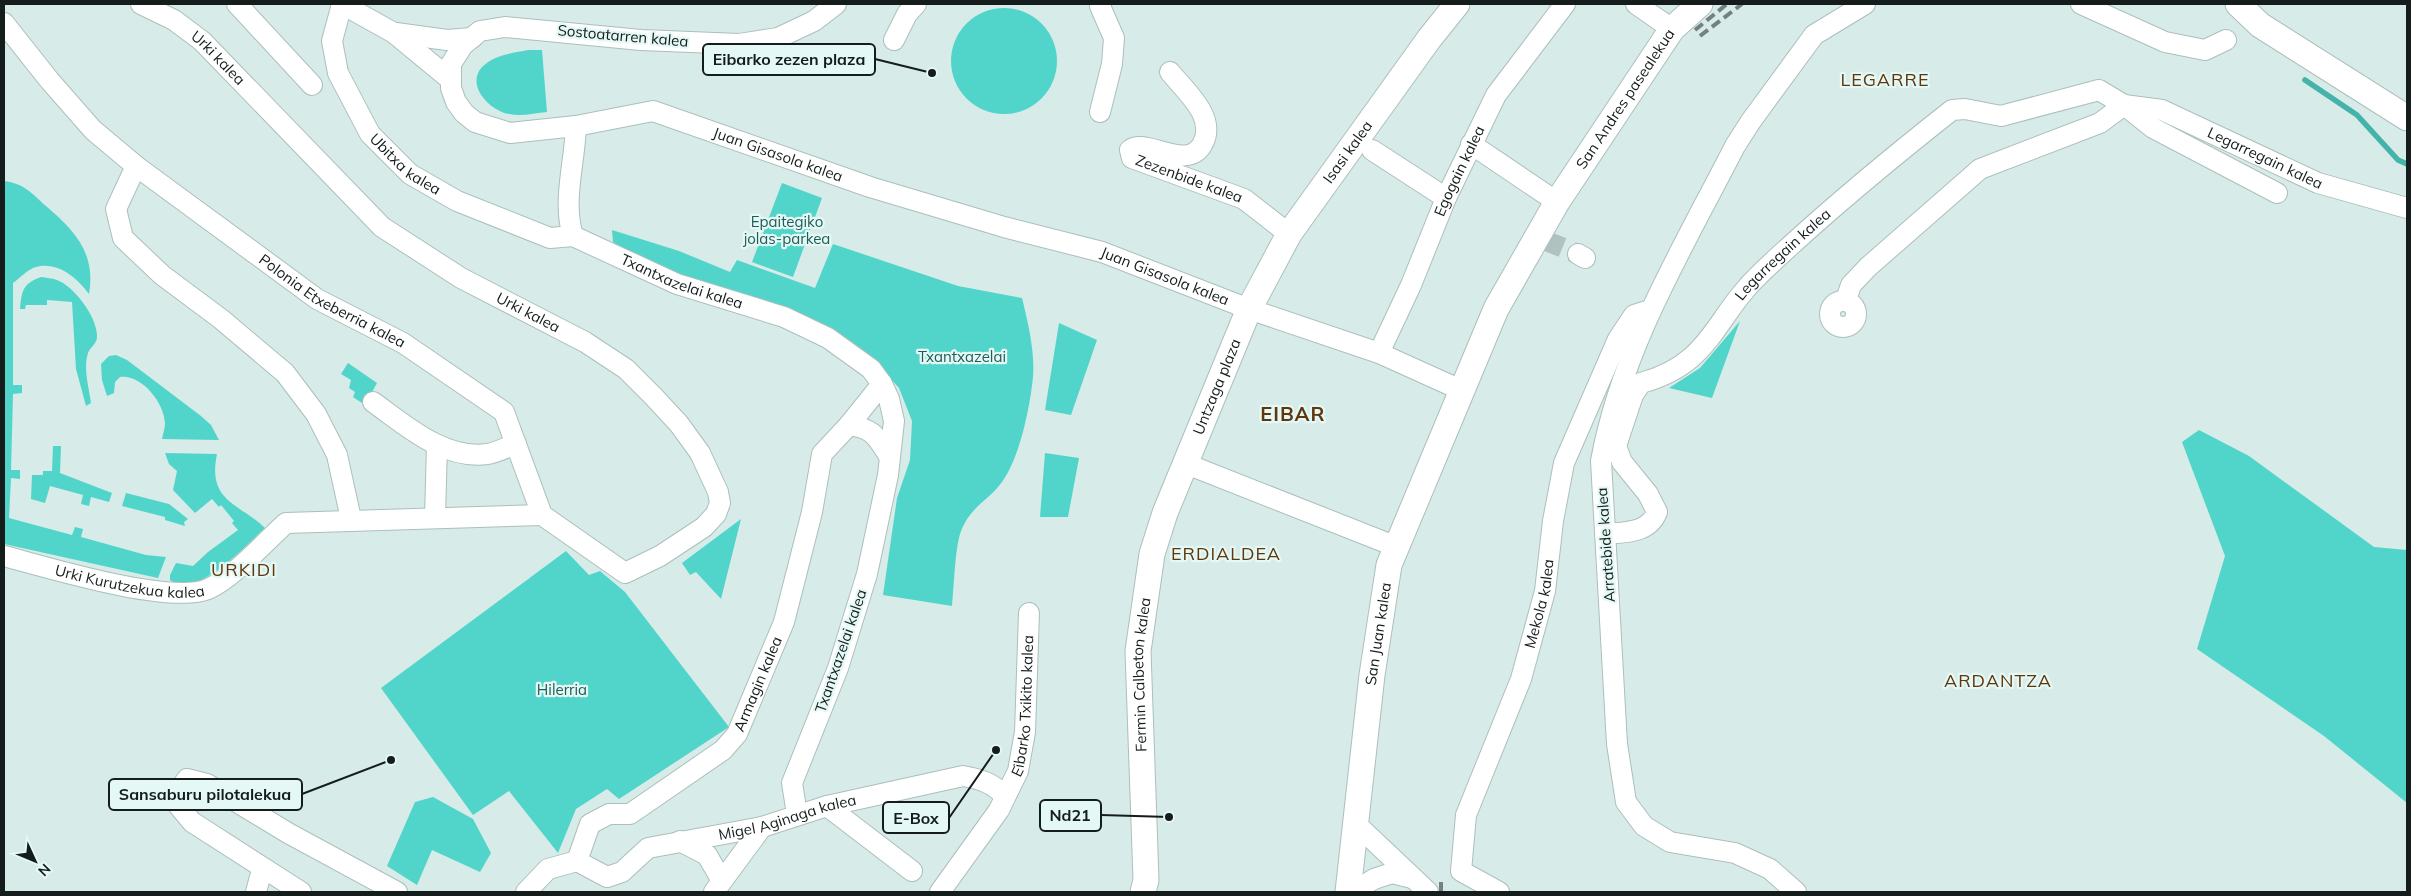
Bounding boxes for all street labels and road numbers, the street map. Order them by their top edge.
street label: Sostoatarren kalea [557,20,689,51]
street label: San Andres pasealekua [1572,25,1679,172]
street label: Urki kalea [188,26,249,89]
street label: Isasi kalea [1318,117,1376,187]
street label: Egogain kalea [1430,122,1489,219]
street label: Juan Gisasola kalea [710,123,845,186]
street label: Legarregain kalea [2205,123,2326,193]
street label: Ubitxa kalea [366,129,444,199]
street label: Zezenbide kalea [1133,150,1245,207]
street label: Legarregain kalea [1730,204,1834,304]
street label: Juan Gisasola kalea [1098,242,1232,309]
street label: Txantxazelai kalea [618,249,745,313]
street label: Polonia Etxeberria kalea [255,250,409,352]
street label: Urki kalea [493,288,563,336]
street label: Untzaga plaza [1188,336,1245,437]
street label: Arratebide kalea [1592,487,1619,603]
street label: Mekola kalea [1520,558,1558,650]
street label: Urki Kurutzekua kalea [53,560,206,602]
street label: San Juan kalea [1361,581,1395,686]
street label: Txantxazelai kalea [811,587,871,715]
street label: Fermin Calbeton kalea [1128,596,1155,752]
street label: Armagin kalea [729,633,786,734]
street label: Eibarko Txikito kalea [1007,635,1037,780]
street label: Migel Aginaga kalea [717,790,858,844]

